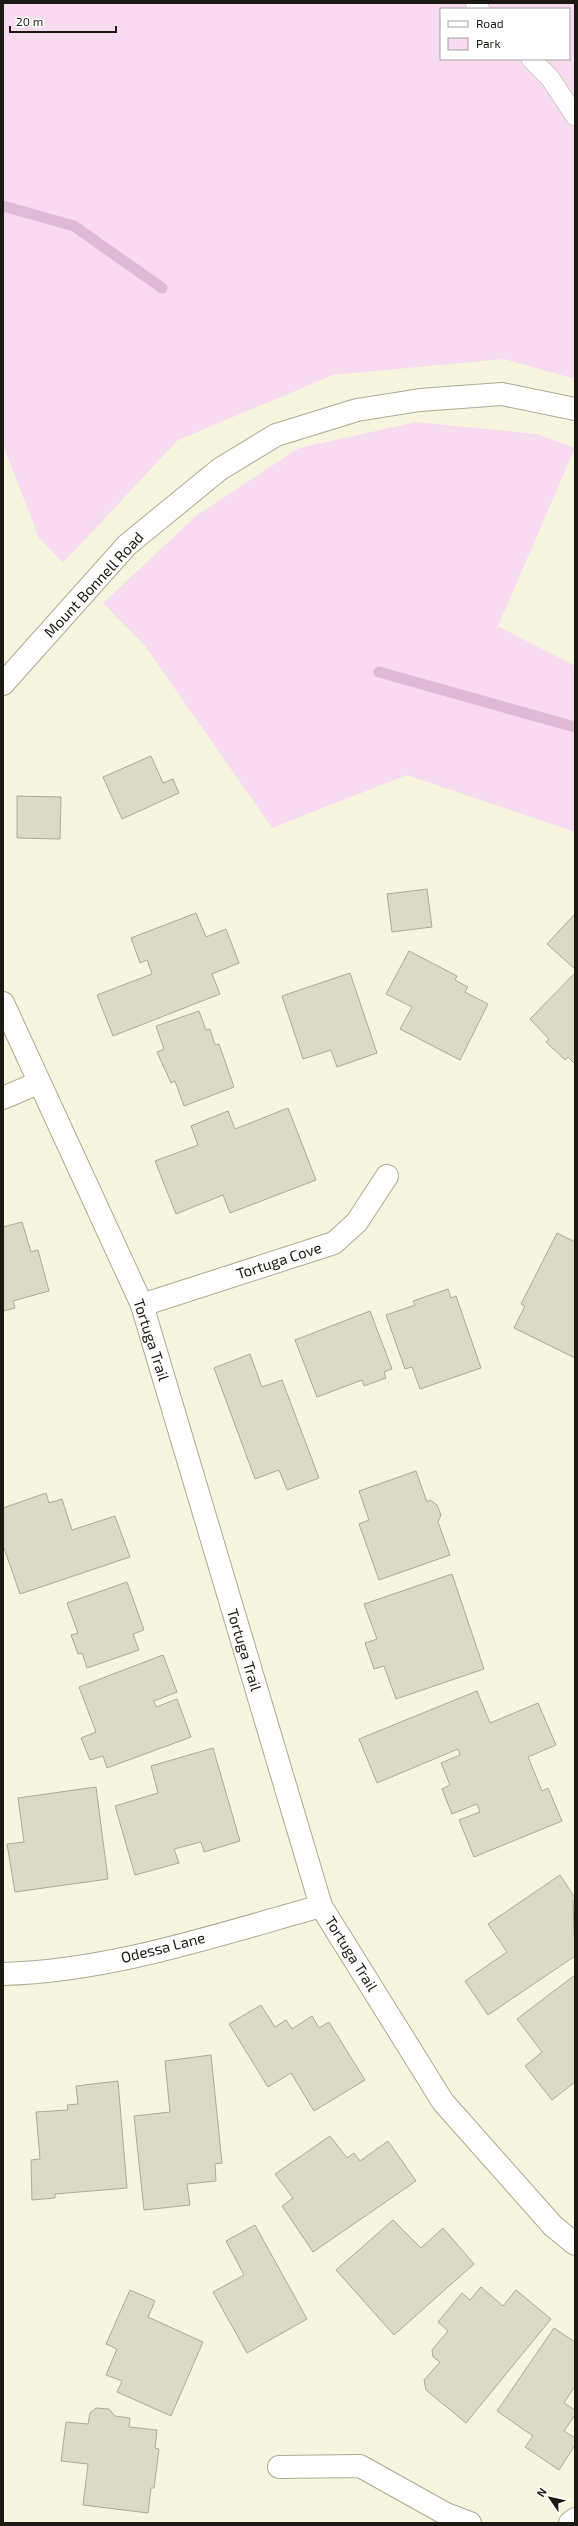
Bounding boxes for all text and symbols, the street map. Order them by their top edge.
scale bar [10,8,116,34]
legend [440,8,570,60]
text: 20 m [16,14,43,28]
text: Road [476,16,504,30]
text: Park [476,36,501,50]
street label: Mount Bonnell Road [40,528,147,641]
street label: Tortuga Cove [234,1238,324,1282]
street label: Tortuga Trail [130,1296,174,1383]
street label: Tortuga Trail [224,1606,266,1694]
street label: Tortuga Trail [322,1913,382,1995]
street label: Odessa Lane [119,1928,207,1966]
north arrow [530,2478,570,2518]
text: N [534,2485,549,2499]

